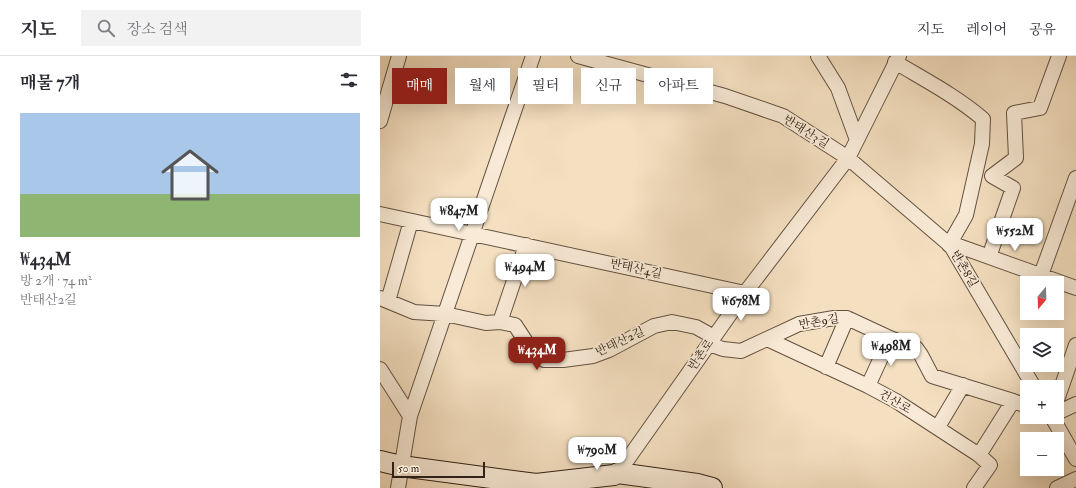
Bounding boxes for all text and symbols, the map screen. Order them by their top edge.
search box [81,10,361,46]
icon: search [95,17,117,39]
text: 지도 [20,18,57,42]
text: 장소 검색 [127,20,188,39]
text: 지도 [917,21,944,38]
text: 레이어 [966,21,1007,38]
text: 공유 [1029,21,1056,38]
chip: 매매 [392,68,447,104]
chip: 월세 [455,68,510,104]
chip: 필터 [518,68,573,104]
chip: 신규 [581,68,636,104]
chip: 아파트 [644,68,713,104]
icon: filters [338,69,360,91]
text: 매물 7개 [20,72,81,93]
street label: 반태산3길 [780,112,832,152]
icon: home [154,139,226,211]
pin: ₩847M [431,198,487,232]
text: ₩847M [439,203,479,219]
pin: ₩552M [987,218,1043,252]
text: ₩552M [996,223,1034,239]
street label: 반촌8길 [947,248,981,290]
text: ₩434M [20,249,71,270]
pin: ₩494M [497,254,553,288]
street label: 반태산4길 [609,256,663,282]
text: ₩494M [505,259,545,275]
text: 방 2개 · 74 m² [20,273,92,289]
north arrow [1020,276,1064,320]
map controls [1020,276,1064,476]
pin: ₩678M [713,288,769,322]
text: 반태산2길 [20,292,77,308]
text: ₩678M [722,293,760,309]
street label: 반촌9길 [798,311,840,333]
street label: 반태산2길 [593,324,647,360]
button: layers [1020,328,1064,372]
pin: ₩498M [863,333,919,367]
street label: 반촌로 [685,336,717,374]
pin: ₩434M [509,337,565,371]
text: ₩498M [871,338,911,354]
text: ₩434M [517,342,557,358]
button: + [1020,380,1064,424]
street label: 건산로 [876,387,914,417]
button: − [1020,432,1064,476]
pin: ₩790M [569,437,625,471]
text: ₩790M [577,442,617,458]
scale bar [392,460,485,479]
text: 50 m [398,462,419,475]

